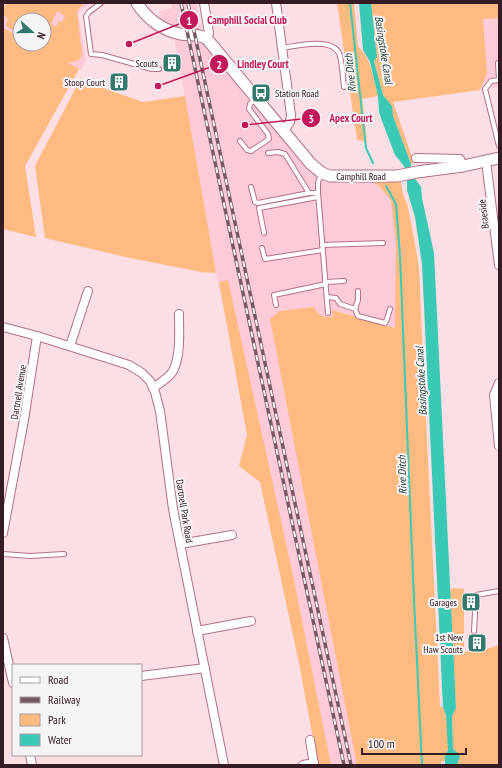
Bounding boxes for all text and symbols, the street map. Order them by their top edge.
callout: Camphill Social Club [179,9,295,32]
north arrow [12,12,52,52]
text: 1 [186,13,192,28]
text: Camphill Social Club [207,13,287,27]
water label: Basingstoke Canal [372,15,397,86]
text: N [34,30,49,41]
building icon: Scouts [161,52,183,74]
water label: Rive Ditch [341,52,359,93]
callout: Lindley Court [209,53,297,76]
place label: Scouts [136,57,159,70]
text: 2 [216,57,222,72]
text: Lindley Court [237,57,290,71]
building icon: Stoop Court [108,71,130,93]
place label: Stoop Court [64,76,105,89]
bus stop icon: Station Road [250,82,272,104]
place label: Station Road [275,87,319,100]
callout: Apex Court [301,107,381,130]
text: 3 [308,111,314,126]
text: Apex Court [329,111,373,125]
street label: Camphill Road [336,170,386,183]
street label: Braeside [475,198,492,229]
water label: Basingstoke Canal [412,345,430,416]
street label: Dartnell Avenue [8,364,29,420]
water label: Rive Ditch [394,454,410,495]
street label: Dartnell Park Road [173,478,196,544]
building icon: Garages [460,591,482,613]
place label: Garages [430,596,458,609]
place label: 1st New Haw Scouts [423,631,464,656]
building icon: 1st New Haw Scouts [466,632,488,654]
legend [12,664,142,756]
text: Road [48,672,68,687]
text: Railway [48,692,81,707]
text: Park [48,712,66,727]
scale bar [362,730,466,756]
text: Water [48,732,73,747]
text: 100 m [368,736,395,751]

